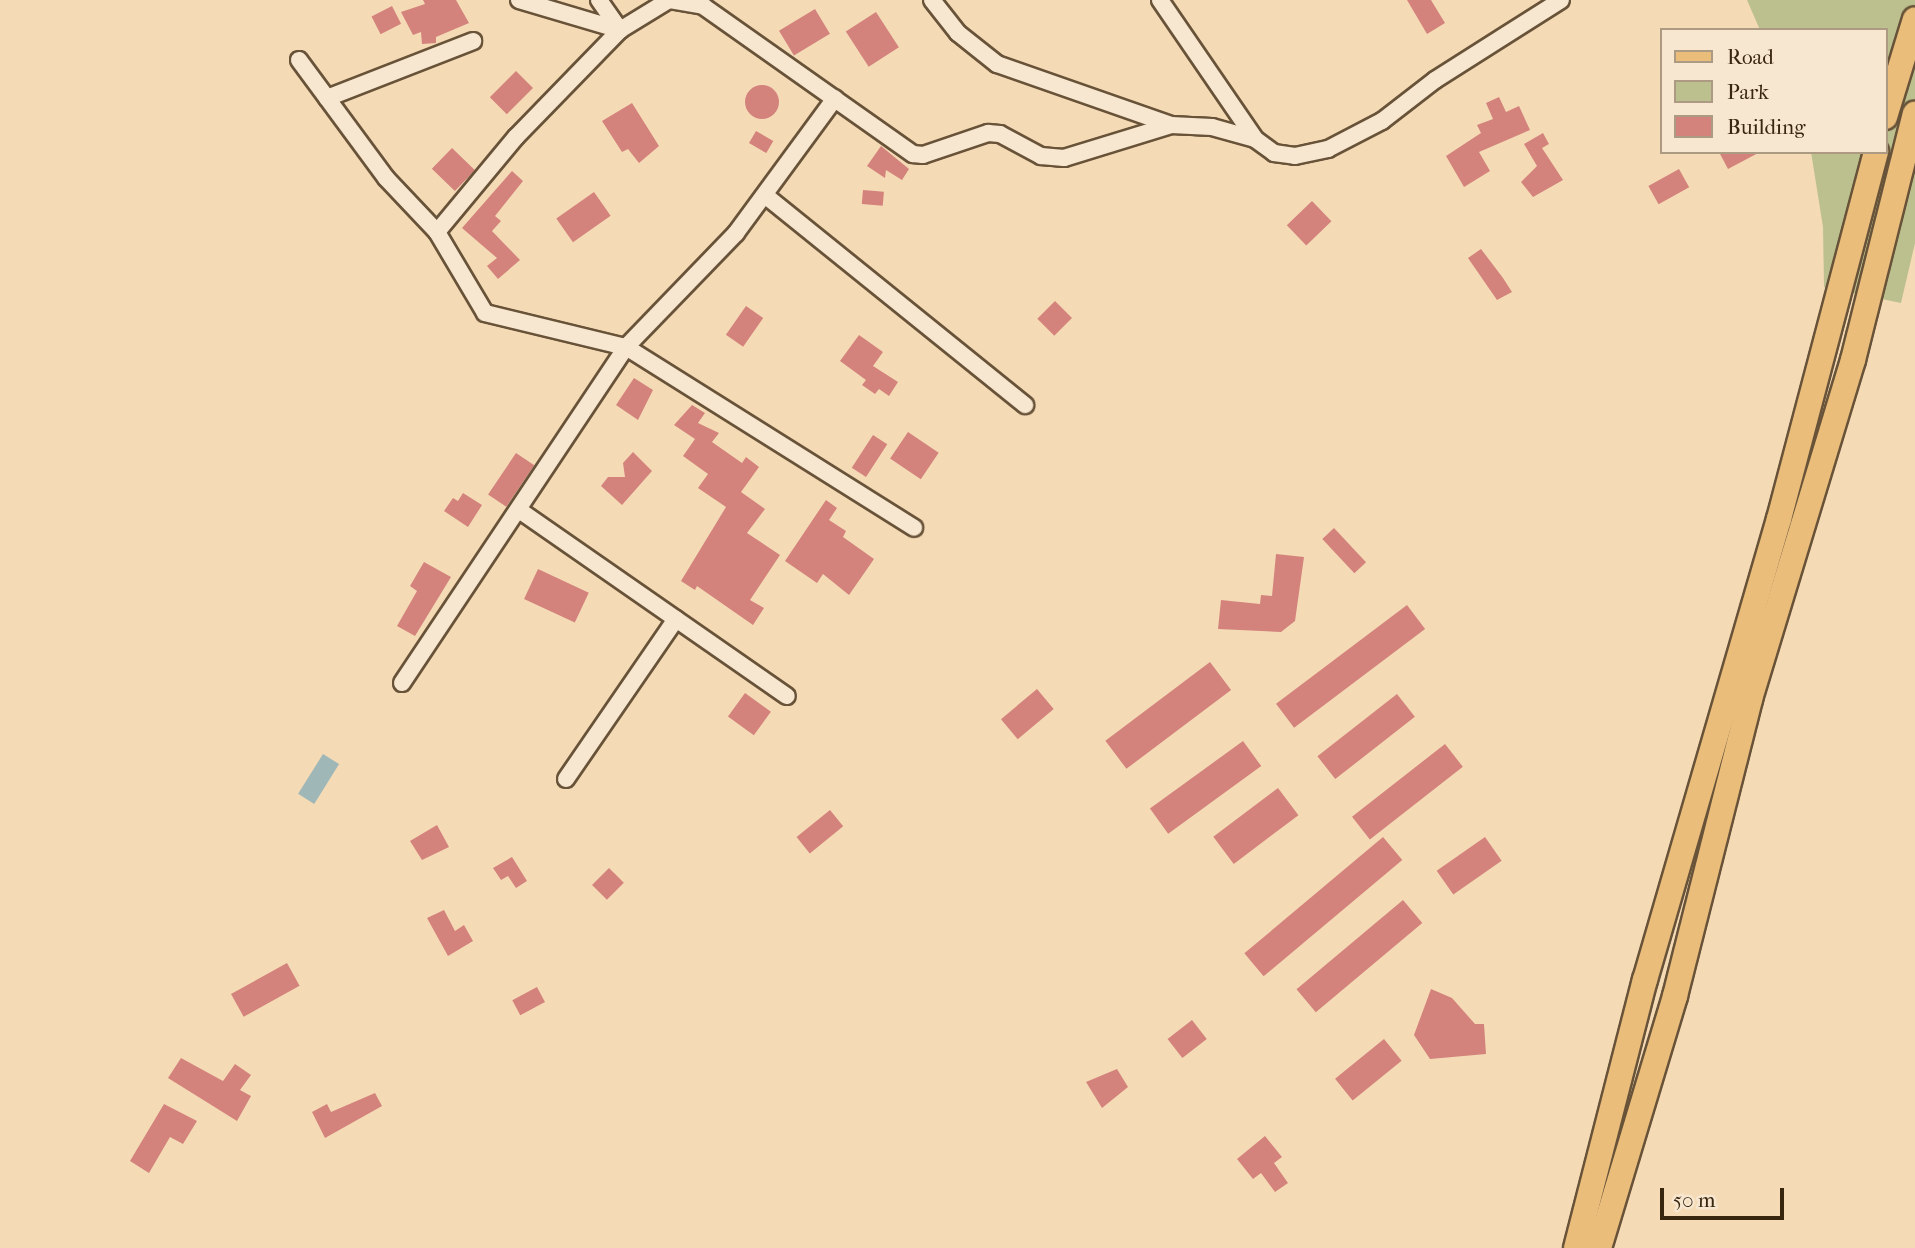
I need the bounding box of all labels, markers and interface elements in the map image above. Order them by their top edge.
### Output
legend [1660,28,1887,154]
text: Road [1727,45,1774,69]
text: Park [1727,80,1769,104]
text: Building [1727,115,1805,139]
scale bar [1663,1174,1787,1218]
text: 50 m [1673,1188,1716,1212]

